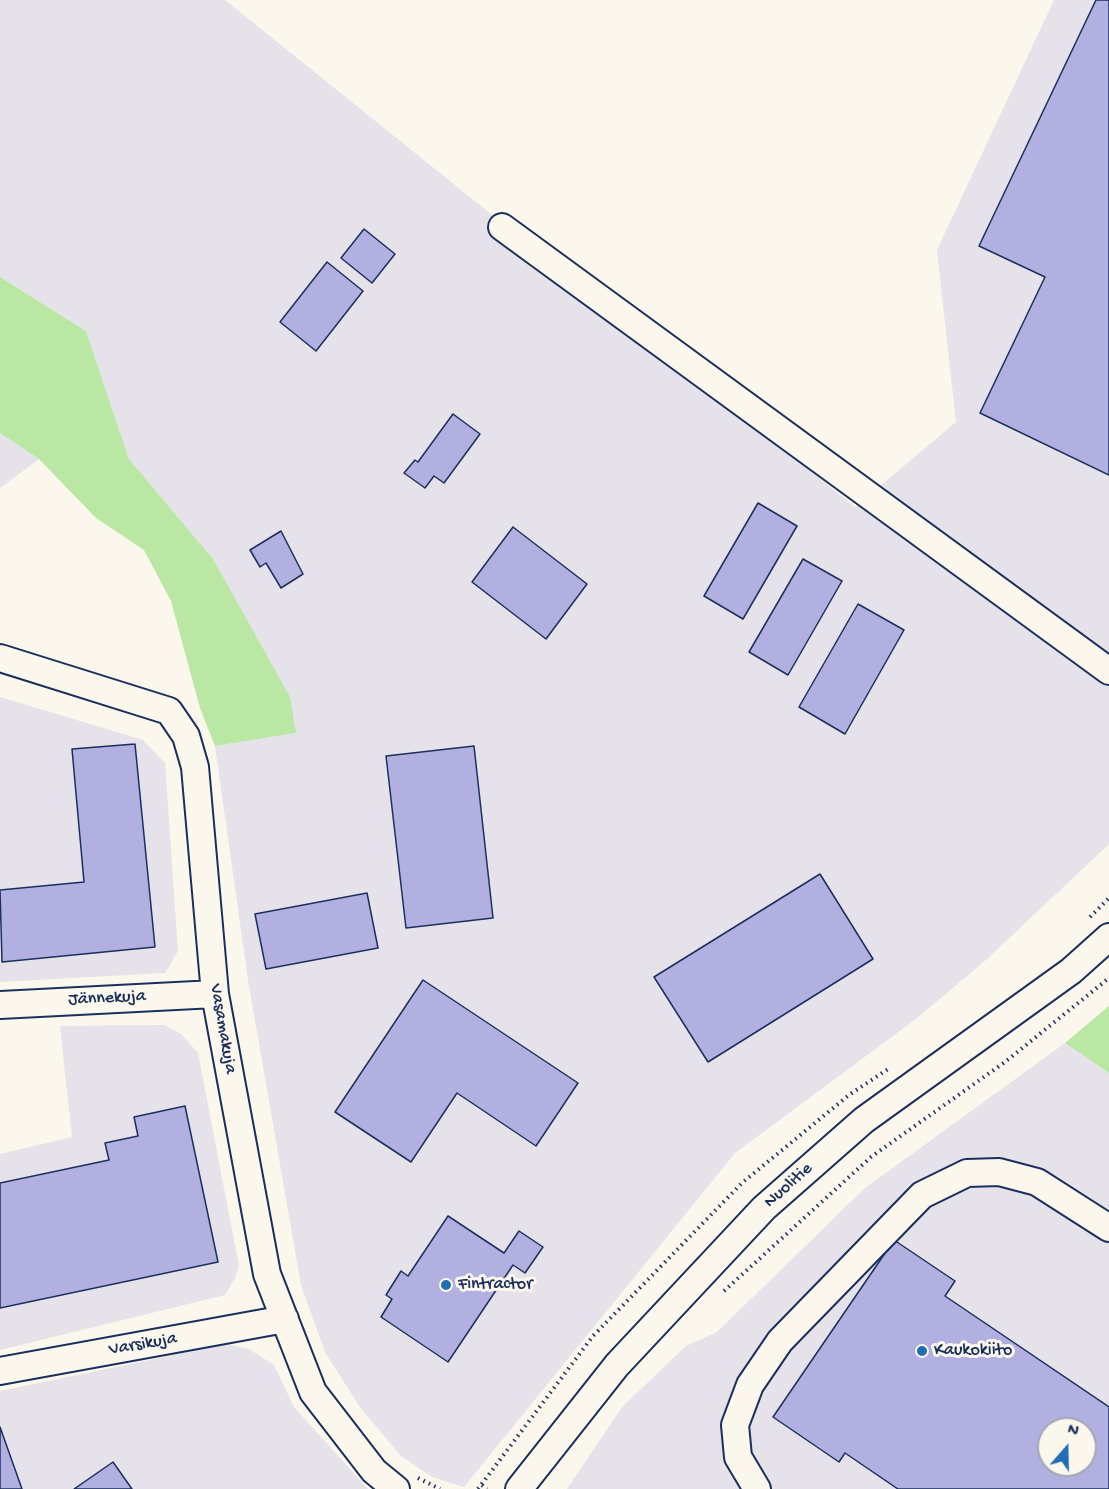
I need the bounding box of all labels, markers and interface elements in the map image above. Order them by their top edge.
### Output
street label: Vasamakuja [203,982,241,1076]
street label: Jännekuja [68,986,146,1012]
street label: Nuolitie [760,1159,818,1213]
place label: Fintractor [458,1274,533,1296]
marker: Fintractor [439,1278,453,1292]
street label: Varsikuja [107,1328,179,1362]
place label: Kaukokiito [934,1340,1012,1362]
marker: Kaukokiito [915,1344,929,1358]
north arrow [1037,1417,1097,1477]
text: N [1064,1421,1081,1442]

